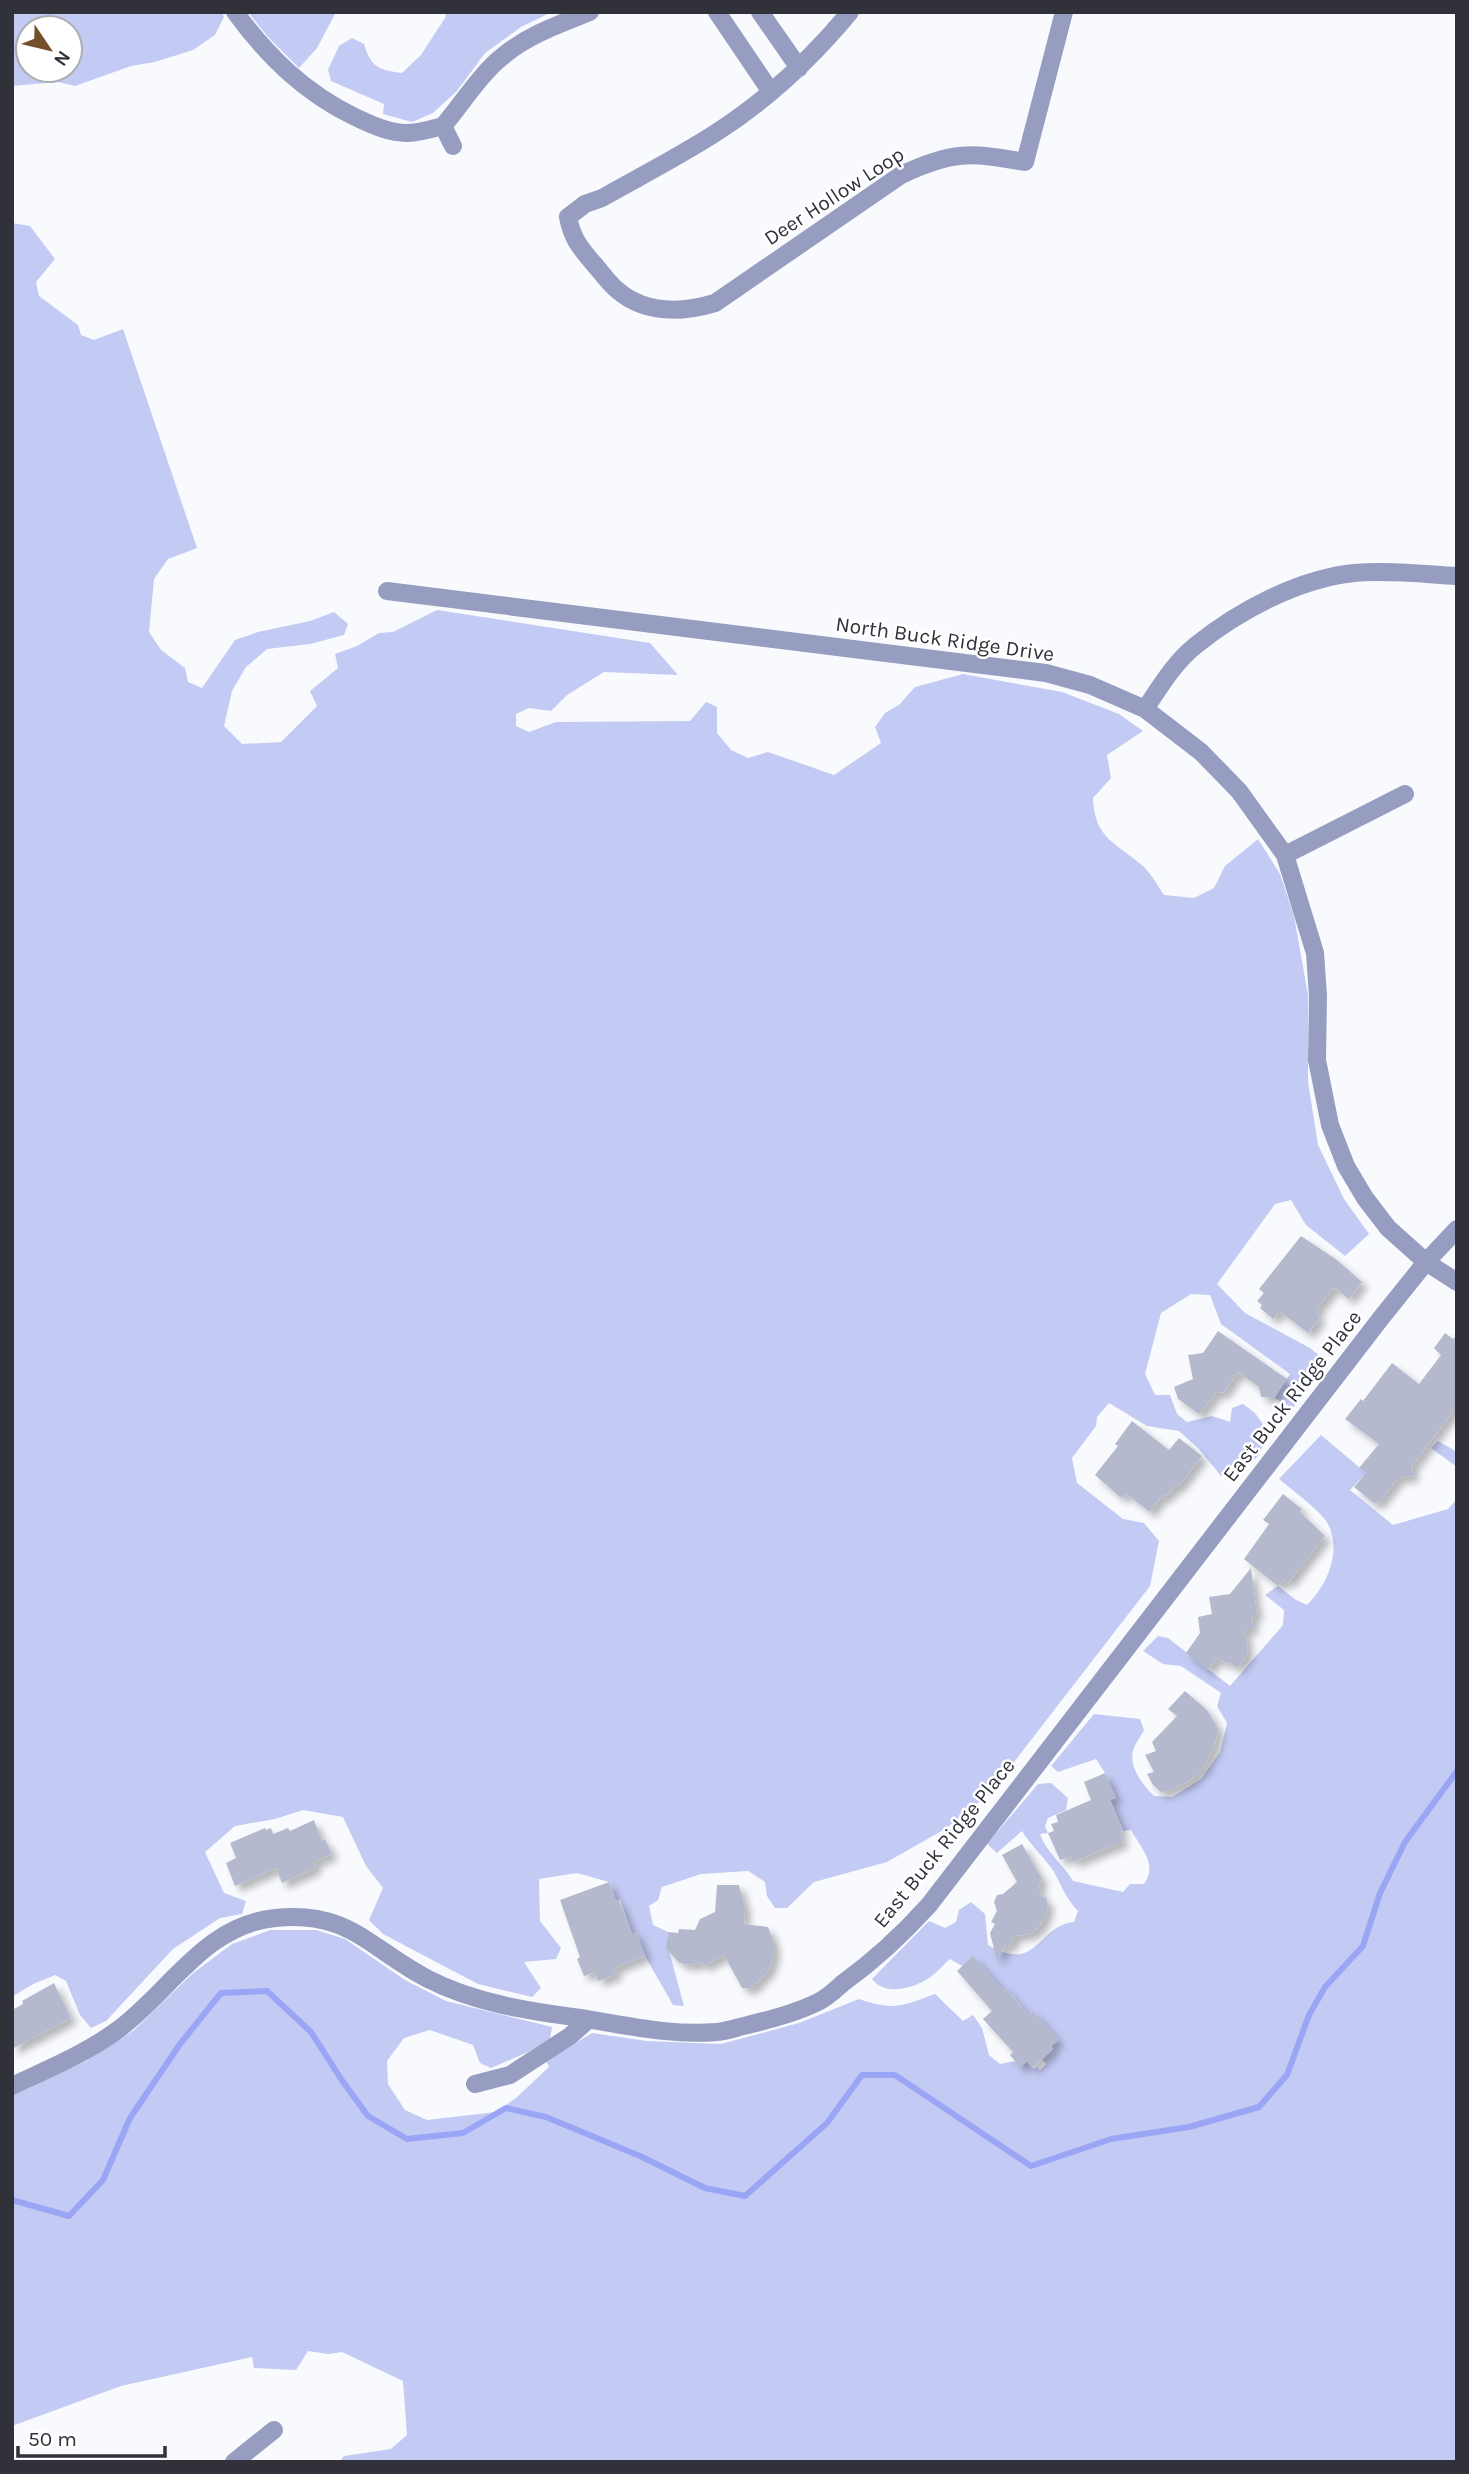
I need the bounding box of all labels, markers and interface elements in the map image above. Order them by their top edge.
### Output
north arrow [14,14,84,84]
text: N [49,46,75,70]
street label: Deer Hollow Loop [760,142,908,250]
street label: North Buck Ridge Drive [834,612,1056,666]
street label: East Buck Ridge Place [1218,1306,1366,1486]
street label: East Buck Ridge Place [868,1754,1020,1932]
scale bar [18,2414,164,2458]
text: 50 m [28,2427,77,2451]

